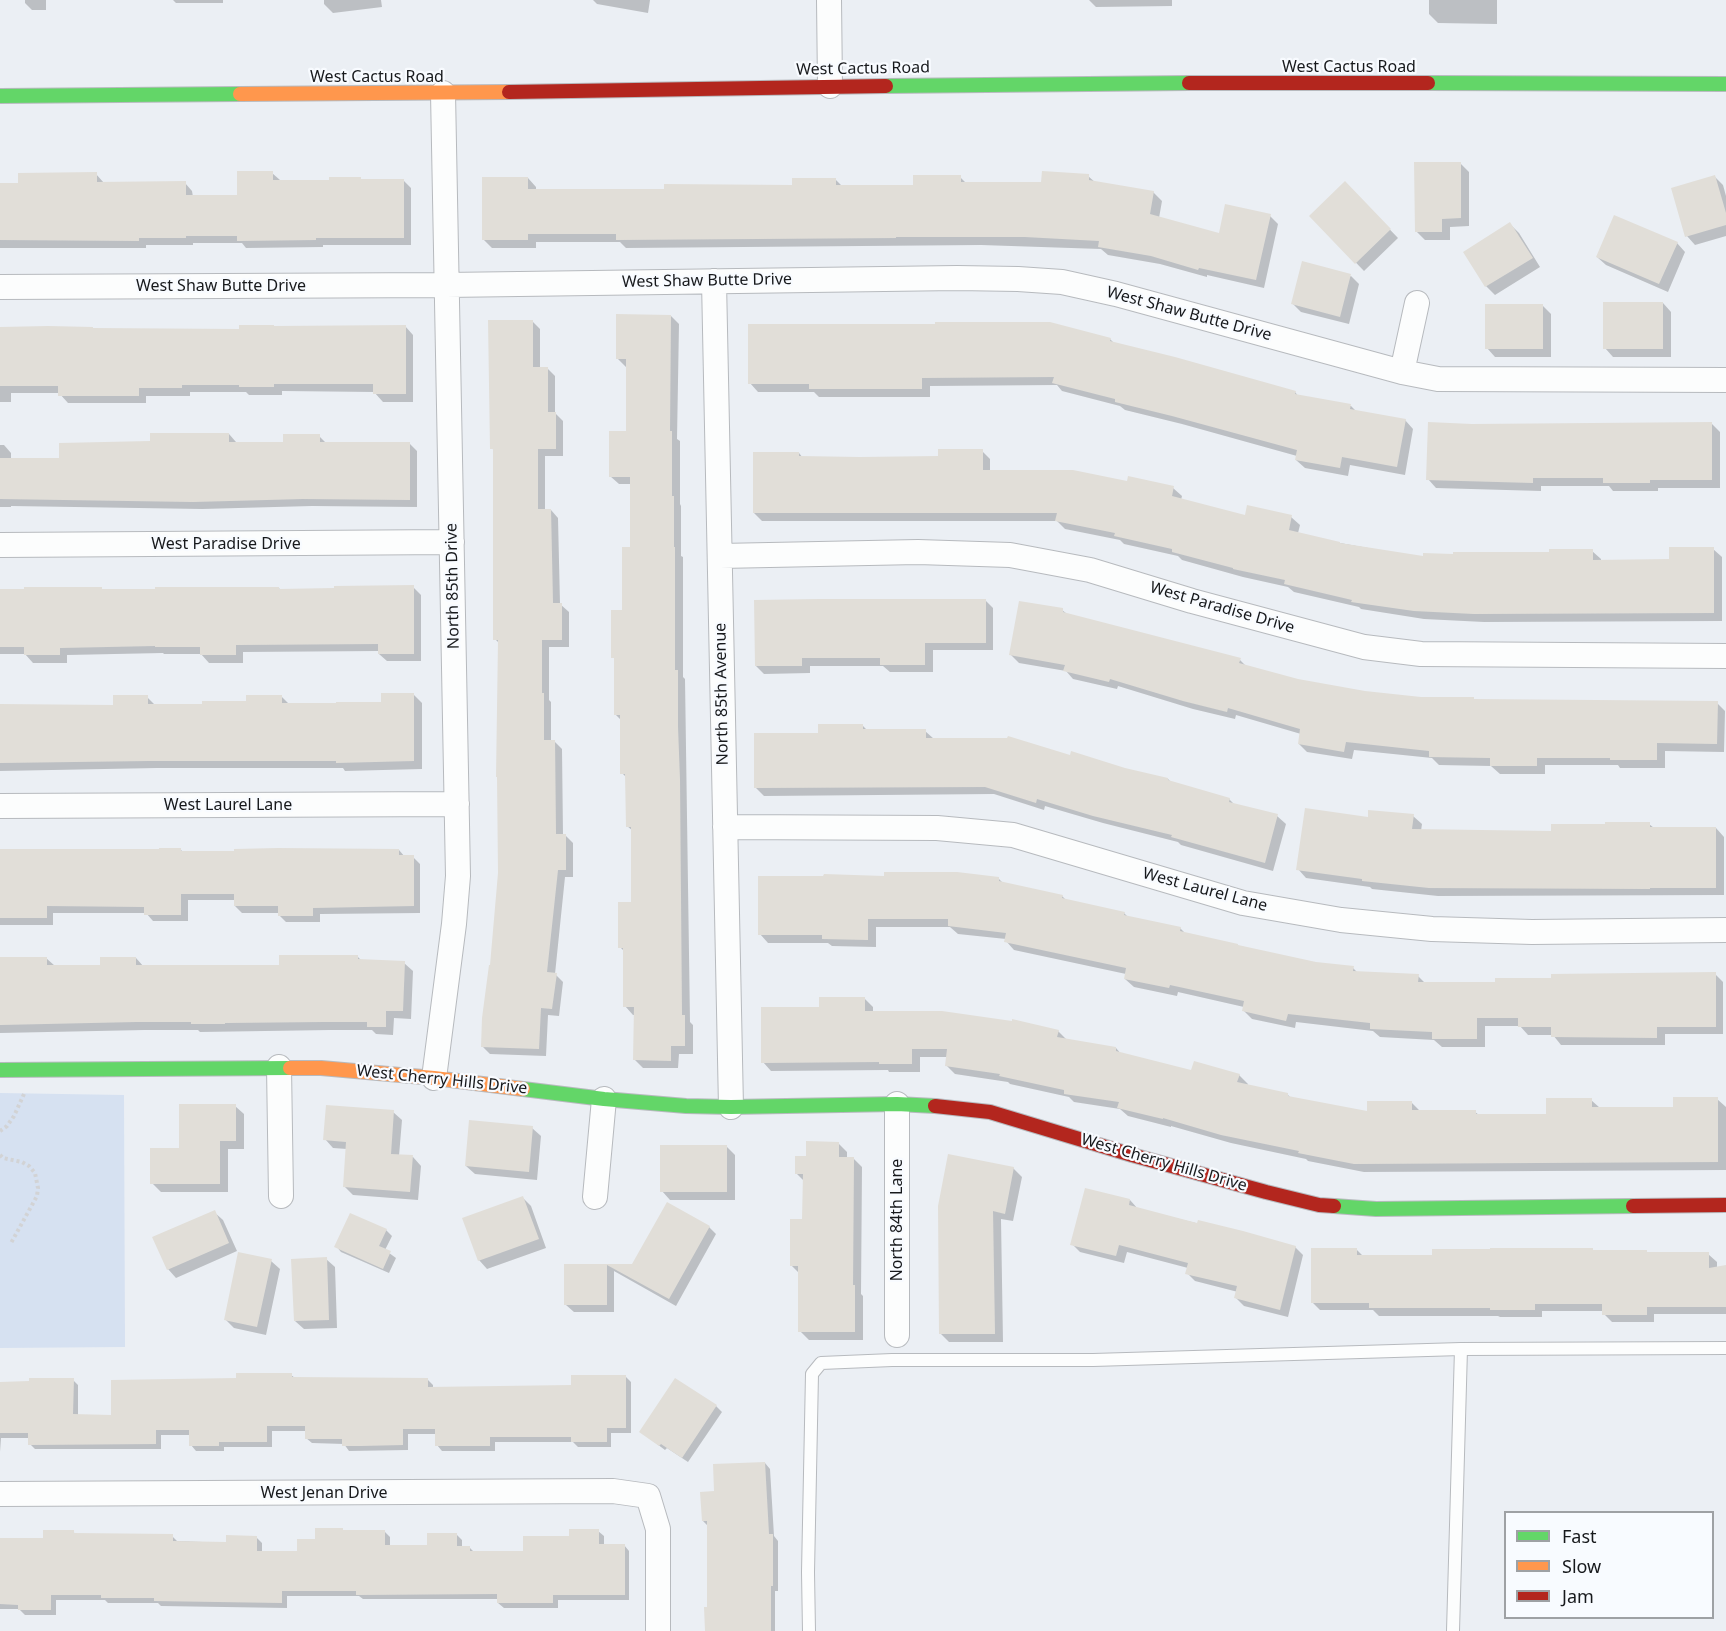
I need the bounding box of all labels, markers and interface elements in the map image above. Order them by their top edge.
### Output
street label: West Cactus Road [1282,57,1416,77]
street label: West Cactus Road [796,58,930,80]
street label: West Cactus Road [310,67,444,87]
street label: West Shaw Butte Drive [622,270,792,292]
street label: West Shaw Butte Drive [136,276,306,296]
street label: West Shaw Butte Drive [1104,283,1274,345]
street label: North 85th Drive [442,523,464,649]
street label: West Paradise Drive [151,534,301,554]
street label: West Paradise Drive [1148,578,1296,638]
street label: North 85th Avenue [711,623,733,765]
street label: West Laurel Lane [164,795,292,815]
street label: West Laurel Lane [1141,864,1269,916]
street label: West Cherry Hills Drive [356,1061,528,1099]
street label: West Cherry Hills Drive [1079,1130,1249,1196]
street label: North 84th Lane [887,1159,907,1281]
street label: West Jenan Drive [260,1483,388,1503]
legend [1504,1511,1714,1619]
text: Fast [1562,1524,1597,1548]
text: Slow [1562,1554,1601,1578]
text: Jam [1562,1584,1594,1608]

